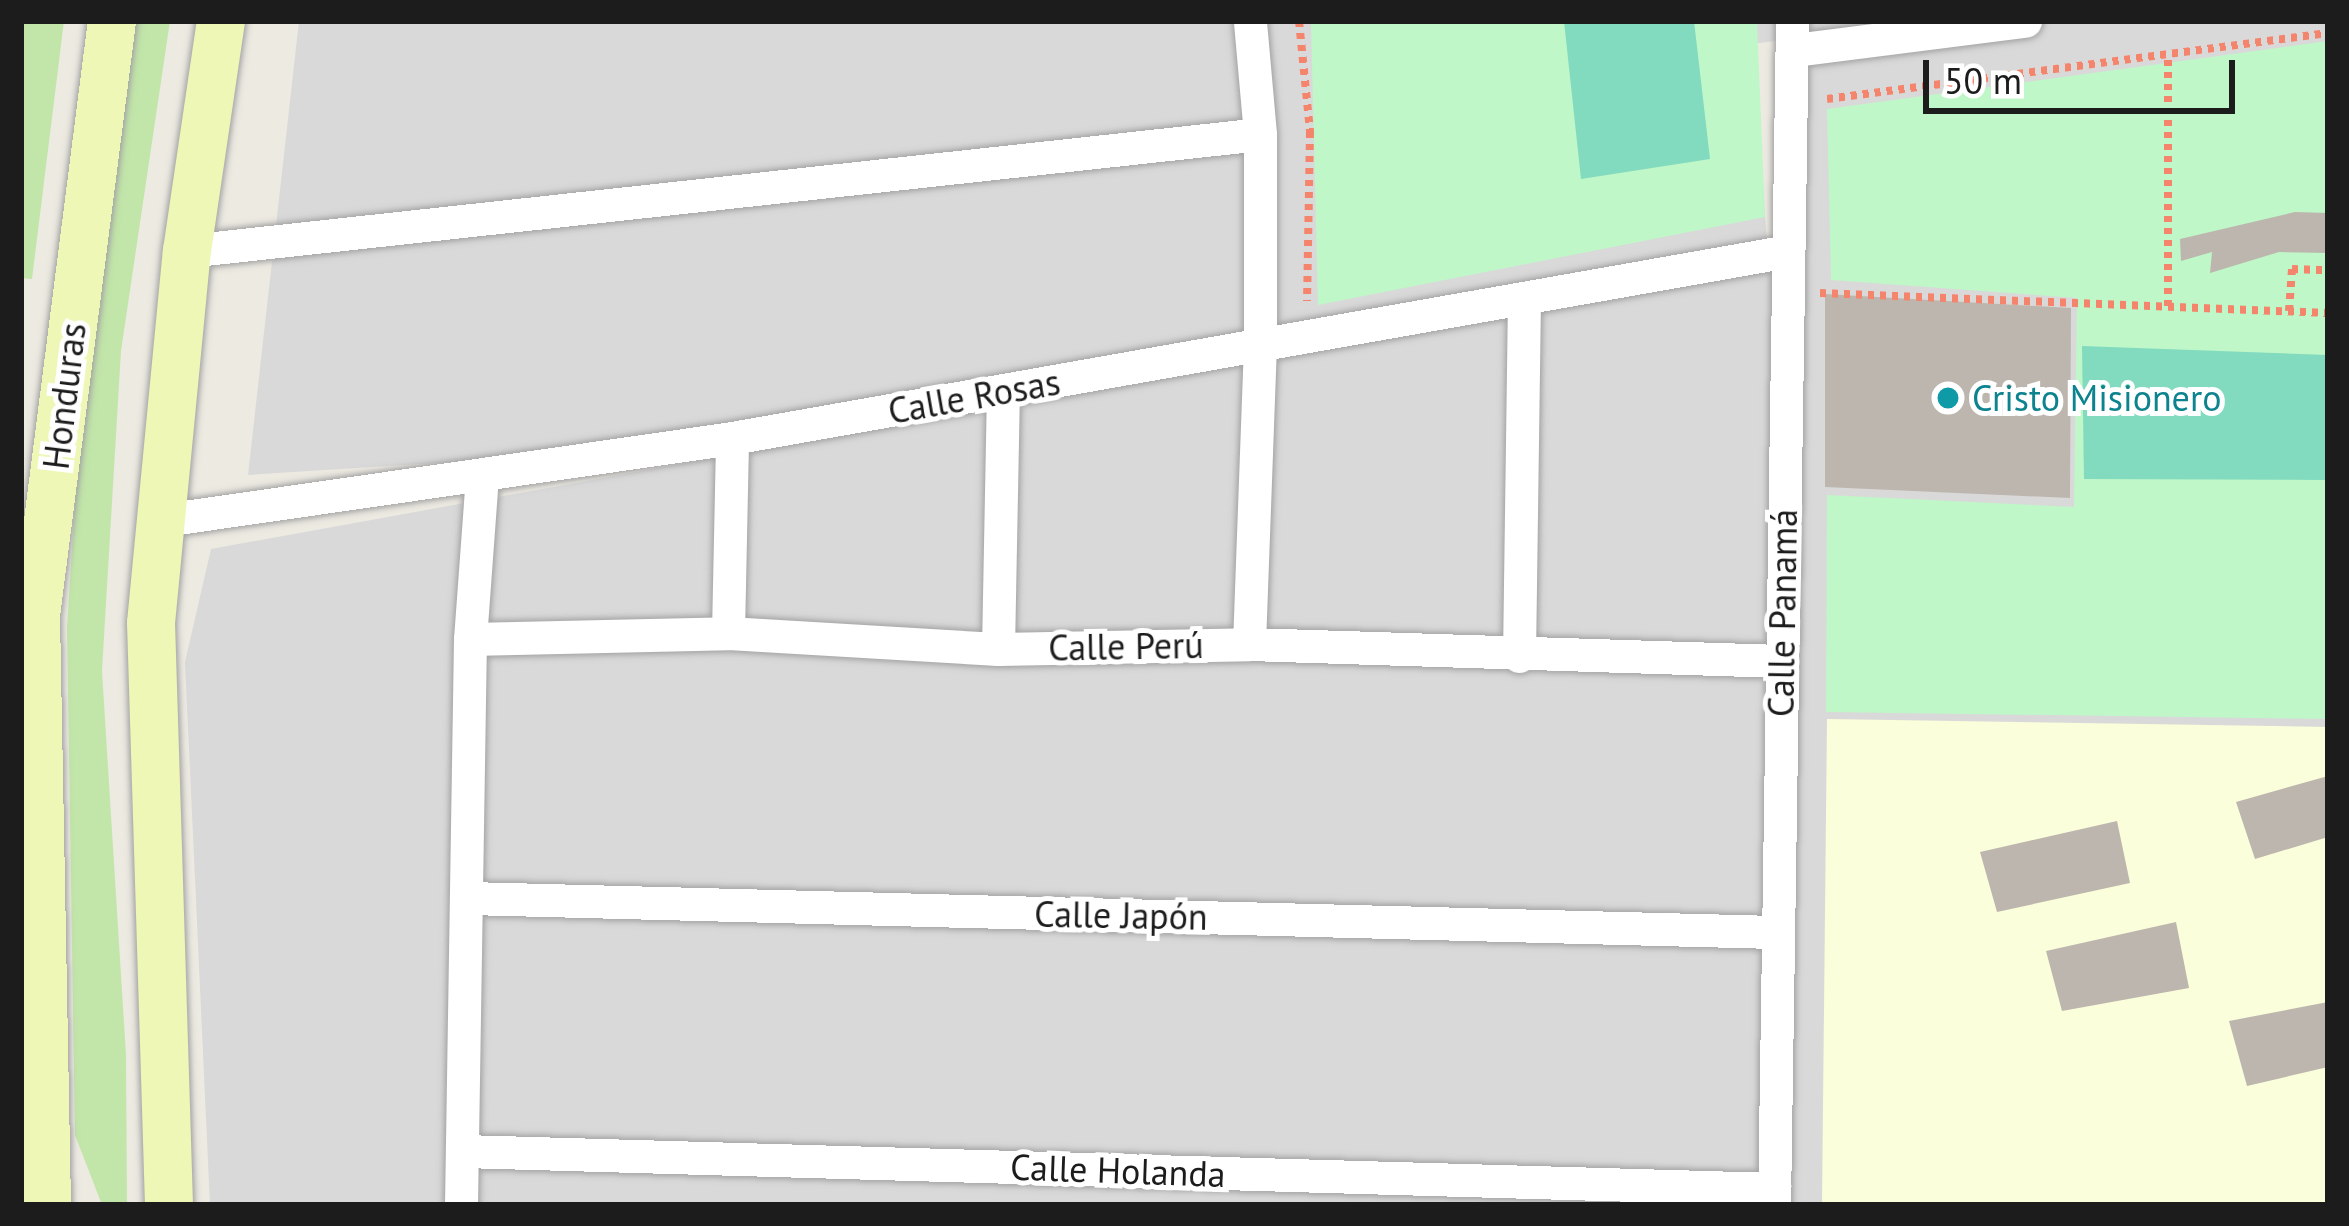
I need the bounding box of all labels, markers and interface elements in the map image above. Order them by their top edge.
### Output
scale bar [1929,36,2241,110]
text: 50 m [1944,57,2022,104]
street label: Honduras [34,320,94,472]
street label: Calle Rosas [885,360,1063,432]
place label: Cristo Misionero [1972,376,2221,420]
marker: Cristo Misionero [1935,385,1961,411]
street label: Calle Panamá [1759,509,1805,717]
street label: Calle Perú [1048,623,1204,669]
street label: Calle Japón [1034,892,1208,938]
street label: Calle Holanda [1010,1145,1226,1195]

